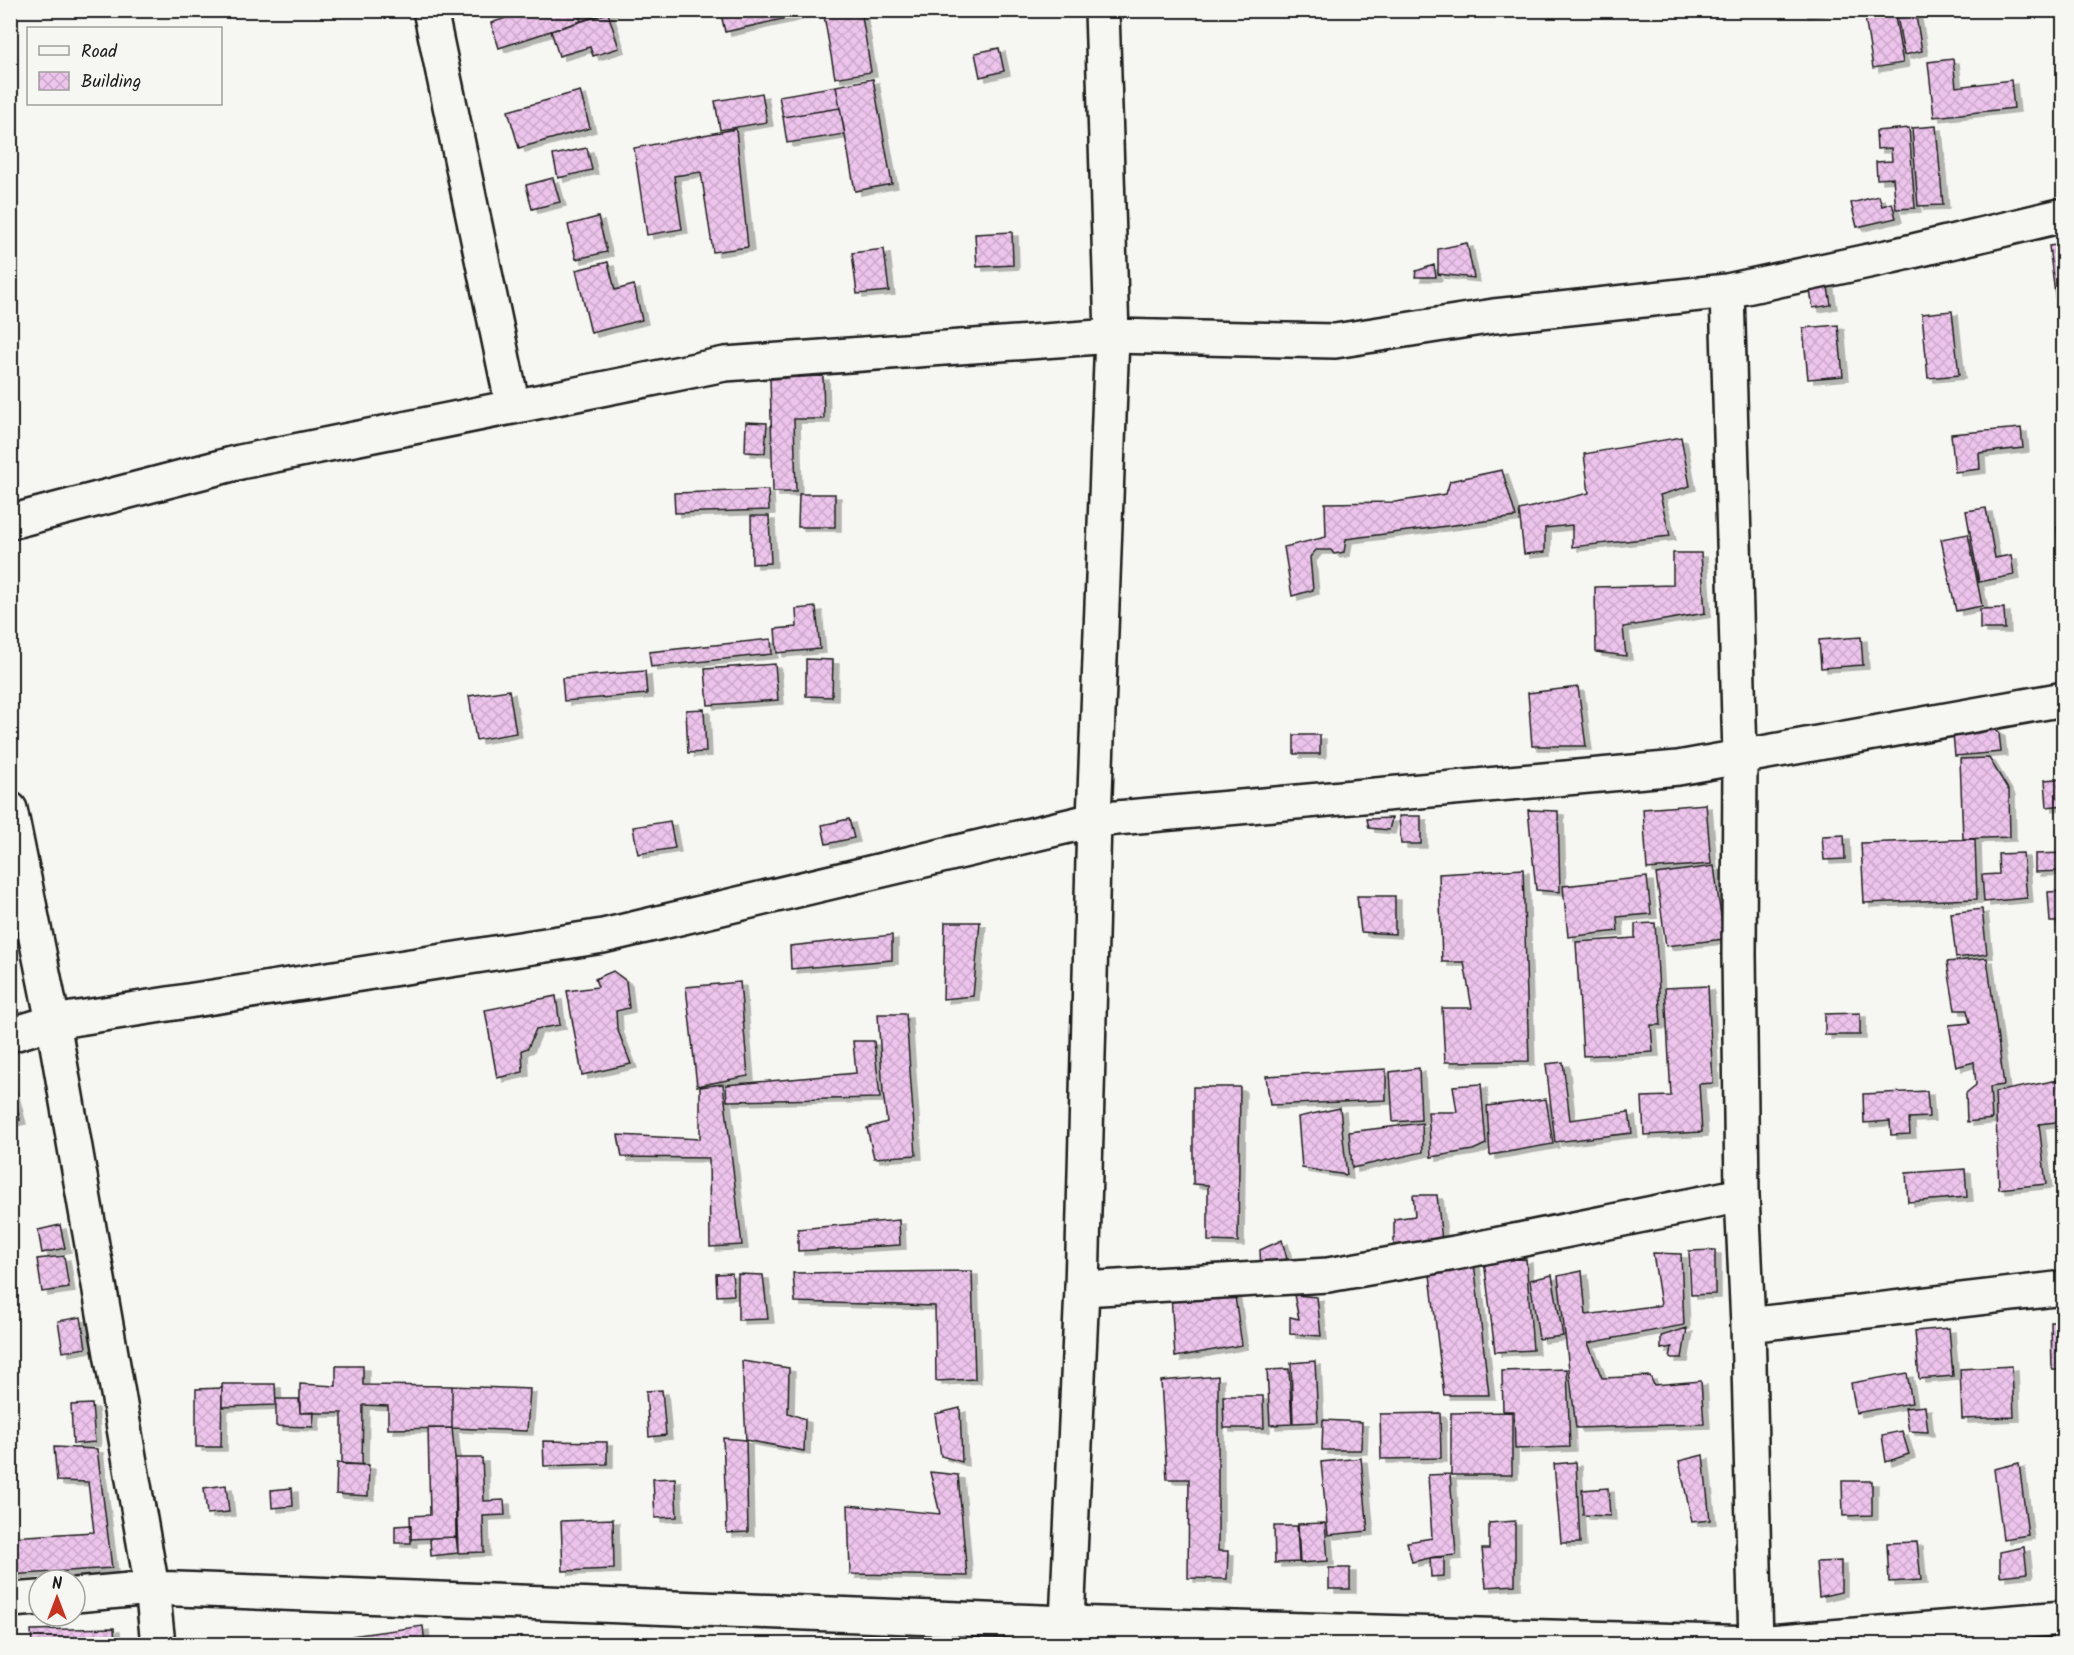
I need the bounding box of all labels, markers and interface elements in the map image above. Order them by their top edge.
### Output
legend [27,27,222,105]
text: Road [81,38,118,67]
text: Building [81,68,141,97]
north arrow [27,1568,87,1628]
text: N [52,1572,62,1597]

